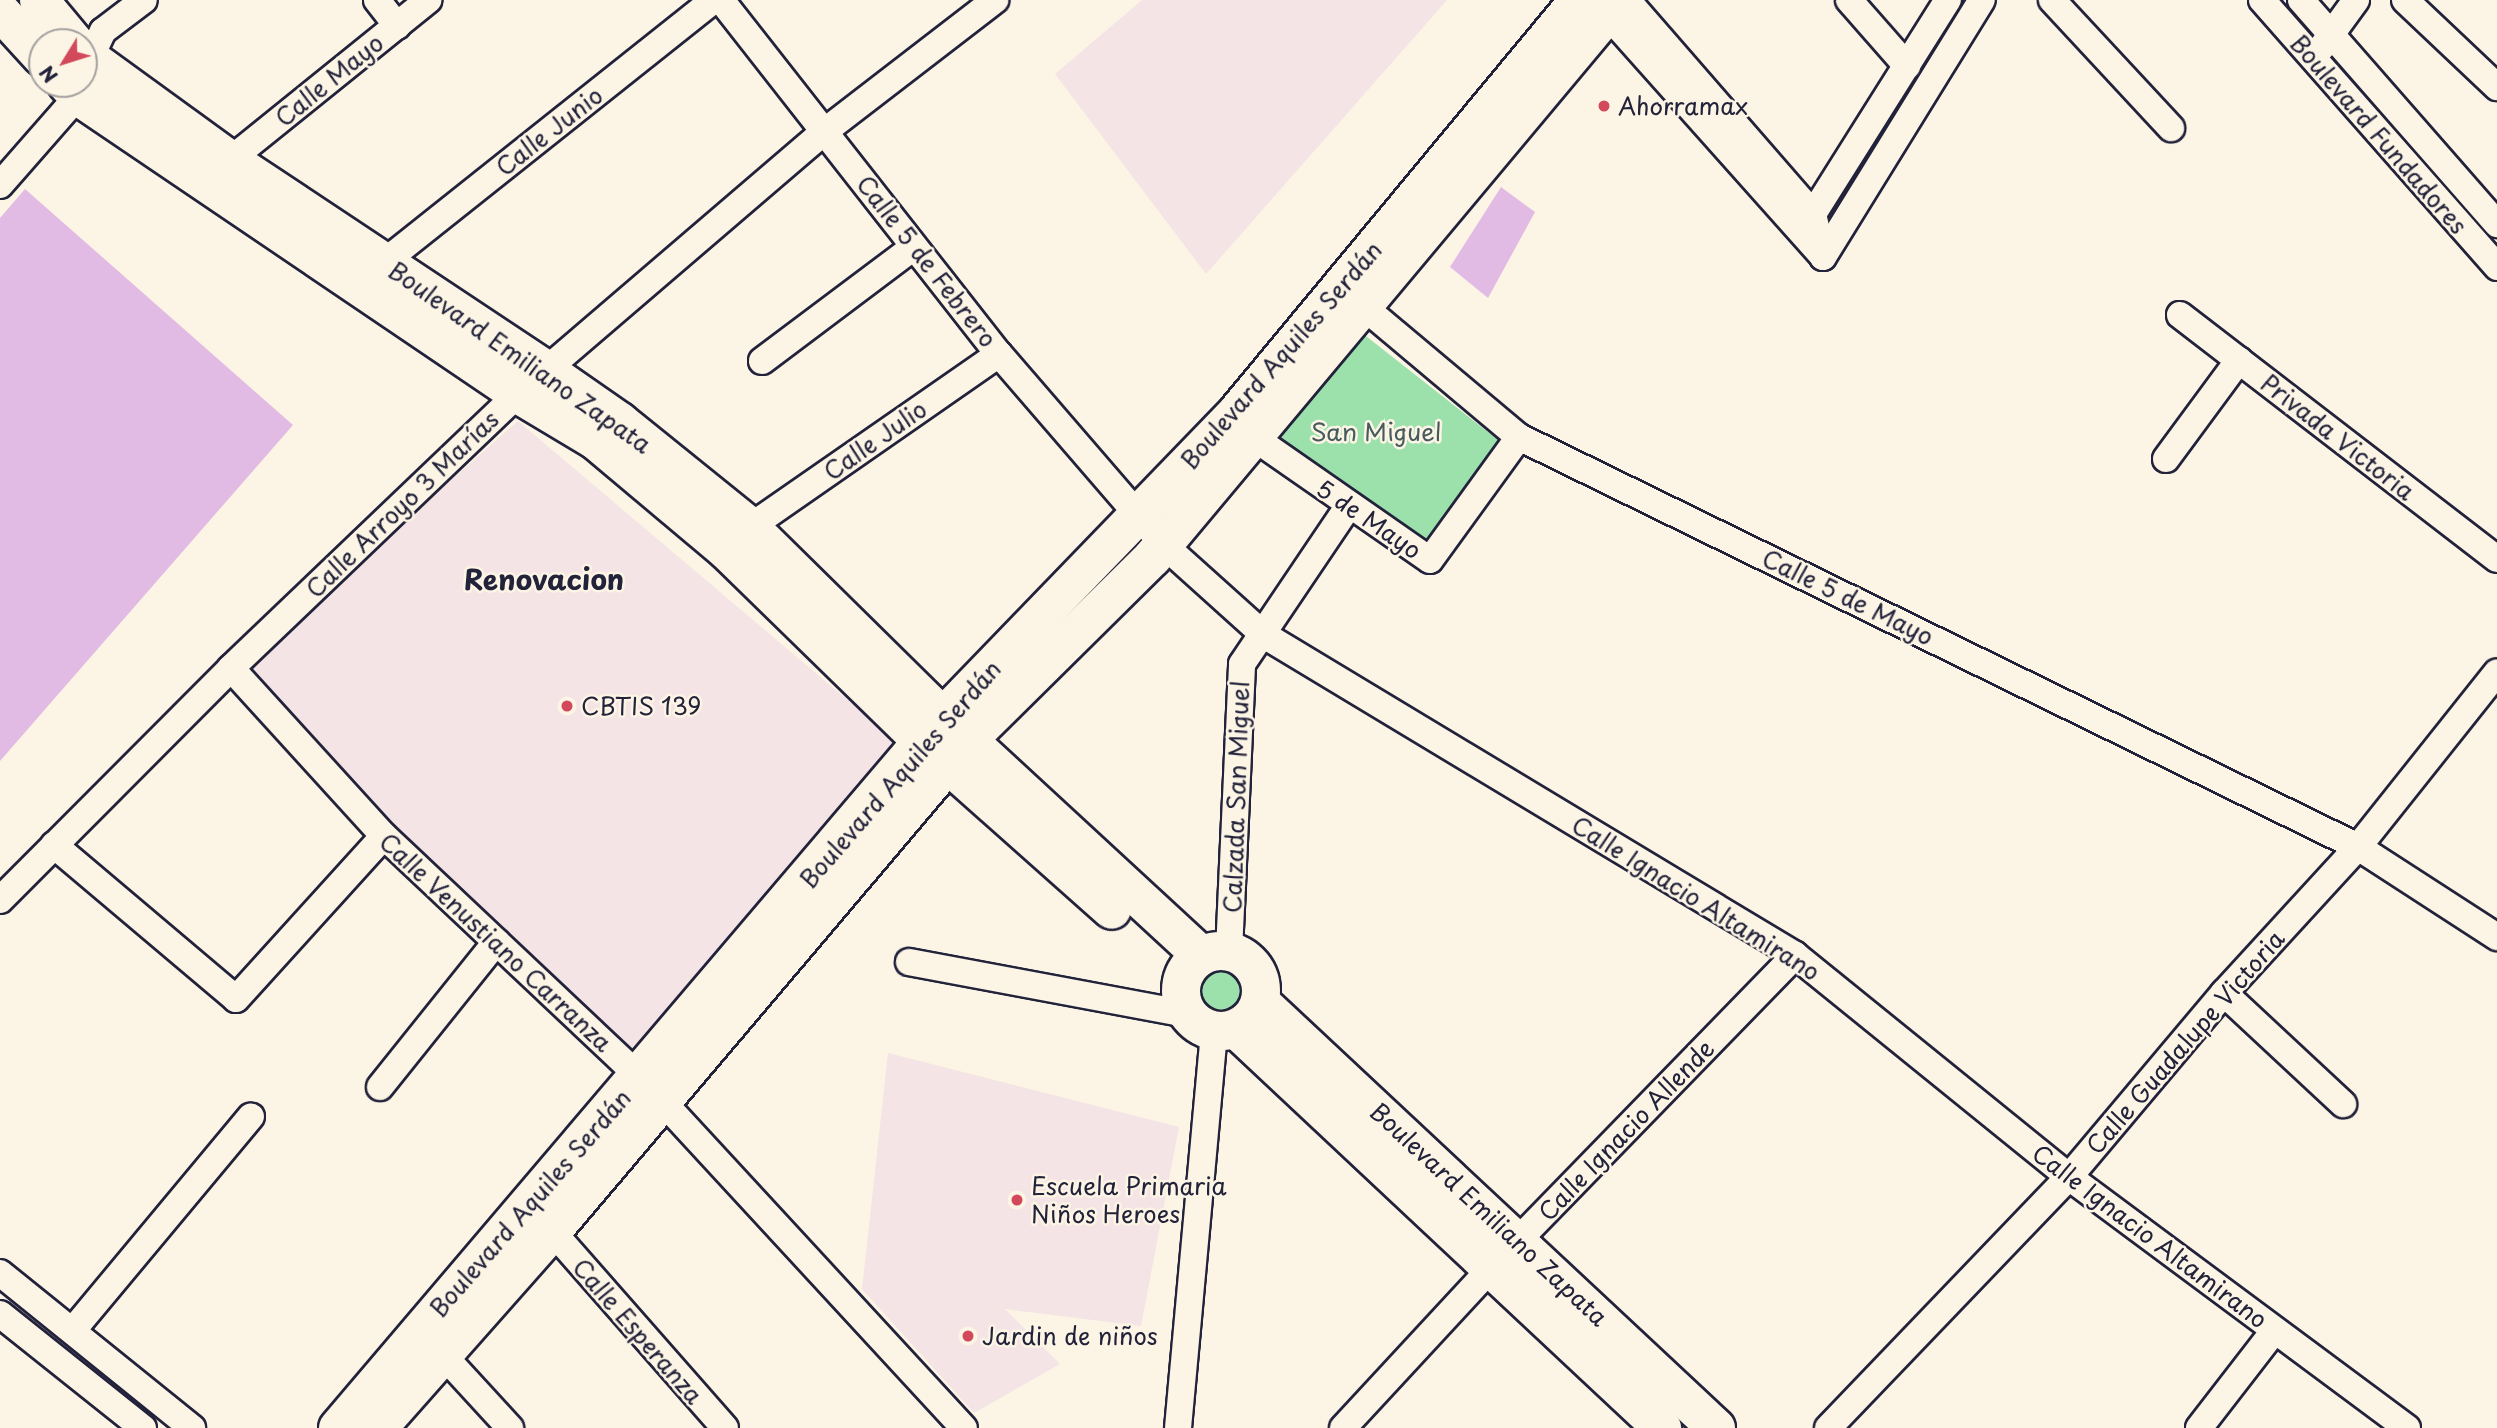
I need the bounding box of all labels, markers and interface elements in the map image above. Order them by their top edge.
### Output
north arrow [28,28,98,98]
street label: Calle Mayo [269,28,389,132]
street label: Boulevard Fundadores [2284,28,2474,240]
text: N [32,60,64,89]
street label: Calle Junio [489,80,609,182]
place label: Ahorramax [1618,92,1748,120]
marker: Ahorramax [1596,98,1612,114]
street label: Calle 5 de Febrero [851,170,1003,352]
street label: Boulevard Aquiles Serdán [1174,235,1388,475]
street label: Boulevard Emiliano Zapata [383,255,657,459]
street label: Privada Victoria [2256,368,2420,506]
street label: Calle Julio [817,393,933,487]
street label: Calle Arroyo 3 Marías [298,403,506,605]
park label: San Miguel [1312,418,1440,446]
street label: 5 de Mayo [1310,473,1428,565]
street label: Calle 5 de Mayo [1757,543,1939,651]
district label: Renovacion [464,562,624,596]
street label: Boulevard Aquiles Serdán [793,654,1007,894]
street label: Calzada San Miguel [1218,681,1254,913]
place label: CBTIS 139 [581,692,702,720]
marker: CBTIS 139 [559,698,575,714]
street label: Calle Ignacio Altamirano [1566,809,1826,987]
street label: Calle Venustiano Carranza [373,826,619,1058]
street label: Calle Guadalupe Victoria [2079,923,2291,1161]
street label: Calle Ignacio Allende [1531,1033,1721,1227]
street label: Boulevard Aquiles Serdán [423,1083,637,1323]
street label: Boulevard Emiliano Zapata [1365,1097,1613,1331]
street label: Calle Ignacio Altamirano [2026,1138,2274,1334]
place label: Escuela Primaria Niños Heroes [1031,1172,1226,1228]
marker: Escuela Primaria Niños Heroes [1009,1192,1025,1208]
street label: Calle Esperanza [567,1252,709,1410]
place label: Jardin de niños [982,1322,1159,1350]
marker: Jardin de niños [960,1328,976,1344]

